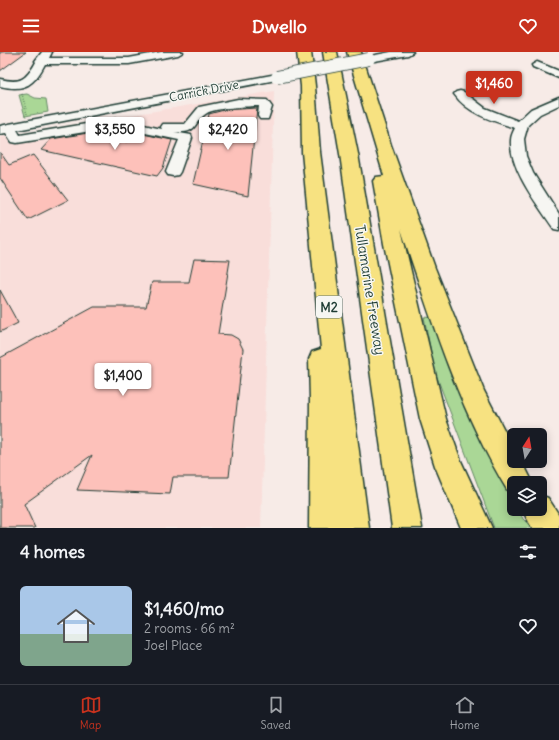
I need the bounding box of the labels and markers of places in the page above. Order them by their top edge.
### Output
pin: $1,460 [461,71,527,105]
pin: $3,550 [82,117,148,151]
pin: $2,420 [195,117,261,151]
pin: $1,400 [90,363,156,397]

